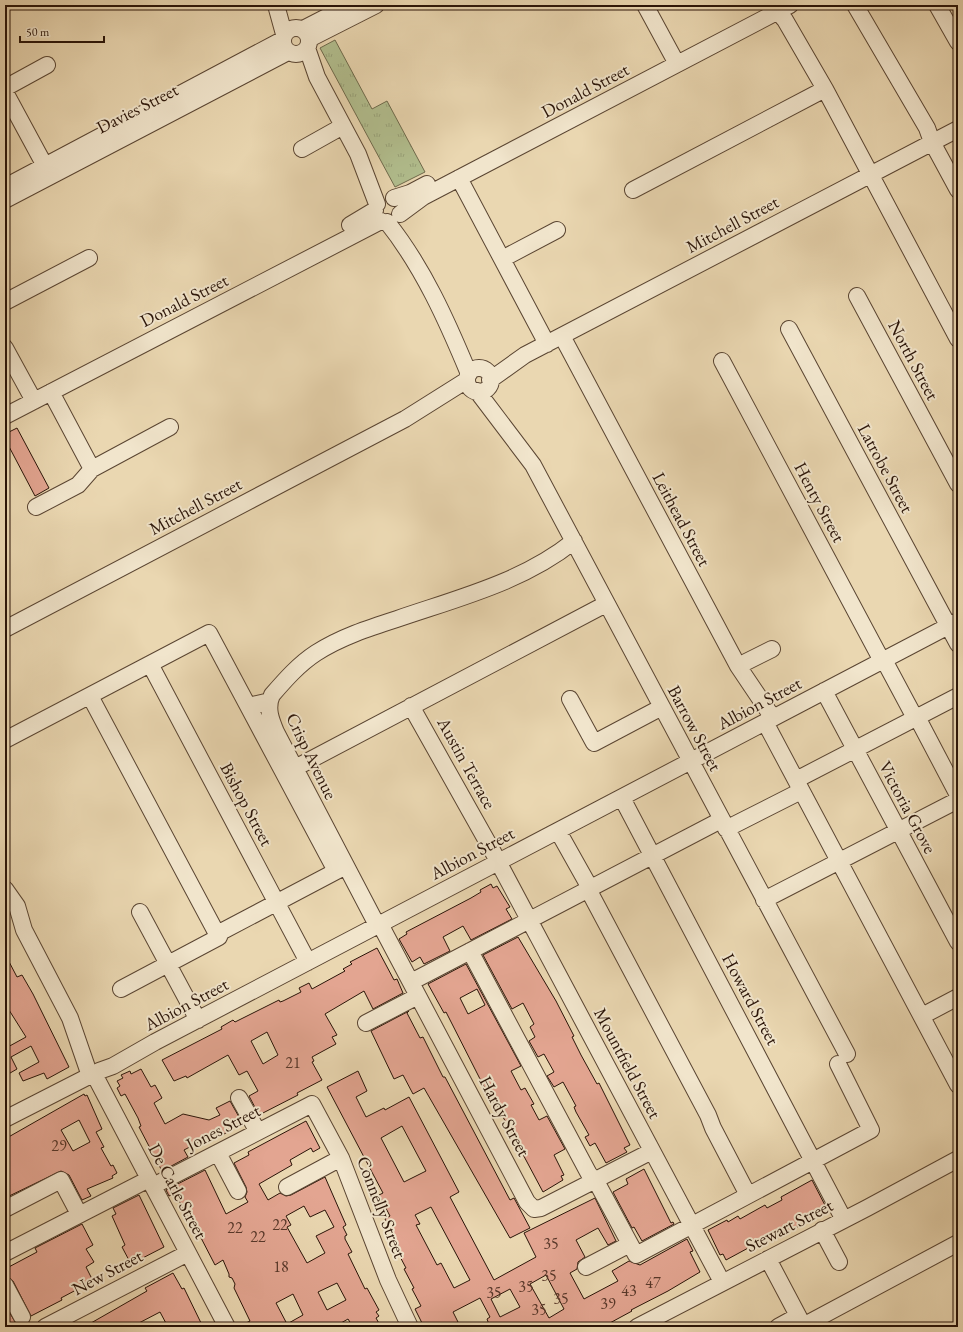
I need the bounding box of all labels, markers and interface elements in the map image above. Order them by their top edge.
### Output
scale bar [20,18,104,44]
text: 50 m [26,24,50,40]
street label: Donald Street [537,57,633,123]
street label: Davies Street [92,77,182,138]
street label: Mitchell Street [682,190,783,258]
street label: Donald Street [136,268,232,332]
street label: North Street [883,316,945,404]
street label: Latrobe Street [853,419,919,517]
street label: Henty Street [789,458,851,546]
street label: Leithead Street [648,468,717,570]
street label: Mitchell Street [145,472,246,540]
street label: Albion Street [712,671,805,735]
street label: Barrow Street [663,681,727,775]
street label: Crisp Avenue [281,709,343,803]
street label: Austin Terrace [432,712,502,813]
street label: Victoria Grove [874,757,942,857]
street label: Bishop Street [215,758,279,850]
street label: Albion Street [425,821,518,885]
street label: Howard Street [717,949,785,1049]
street label: Albion Street [139,972,232,1036]
street label: Mountfield Street [589,1004,667,1123]
house number: 21 [285,1052,301,1073]
street label: Hardy Street [474,1072,536,1161]
street label: Jones Street [180,1098,264,1156]
house number: 29 [51,1135,67,1156]
street label: De Carle Street [143,1139,213,1243]
street label: Connelly Street [352,1153,412,1262]
street label: Stewart Street [741,1193,837,1257]
house number: 22 [272,1214,288,1235]
house number: 22 [227,1217,243,1238]
house number: 22 [250,1226,266,1247]
house number: 35 [543,1233,559,1254]
street label: New Street [68,1244,147,1300]
house number: 18 [273,1256,289,1277]
house number: 35 [541,1265,557,1286]
house number: 47 [645,1272,661,1293]
house number: 35 [518,1276,534,1297]
house number: 43 [621,1280,637,1301]
house number: 35 [486,1282,502,1303]
house number: 35 [553,1288,569,1309]
house number: 39 [600,1293,616,1314]
house number: 35 [531,1299,547,1320]

